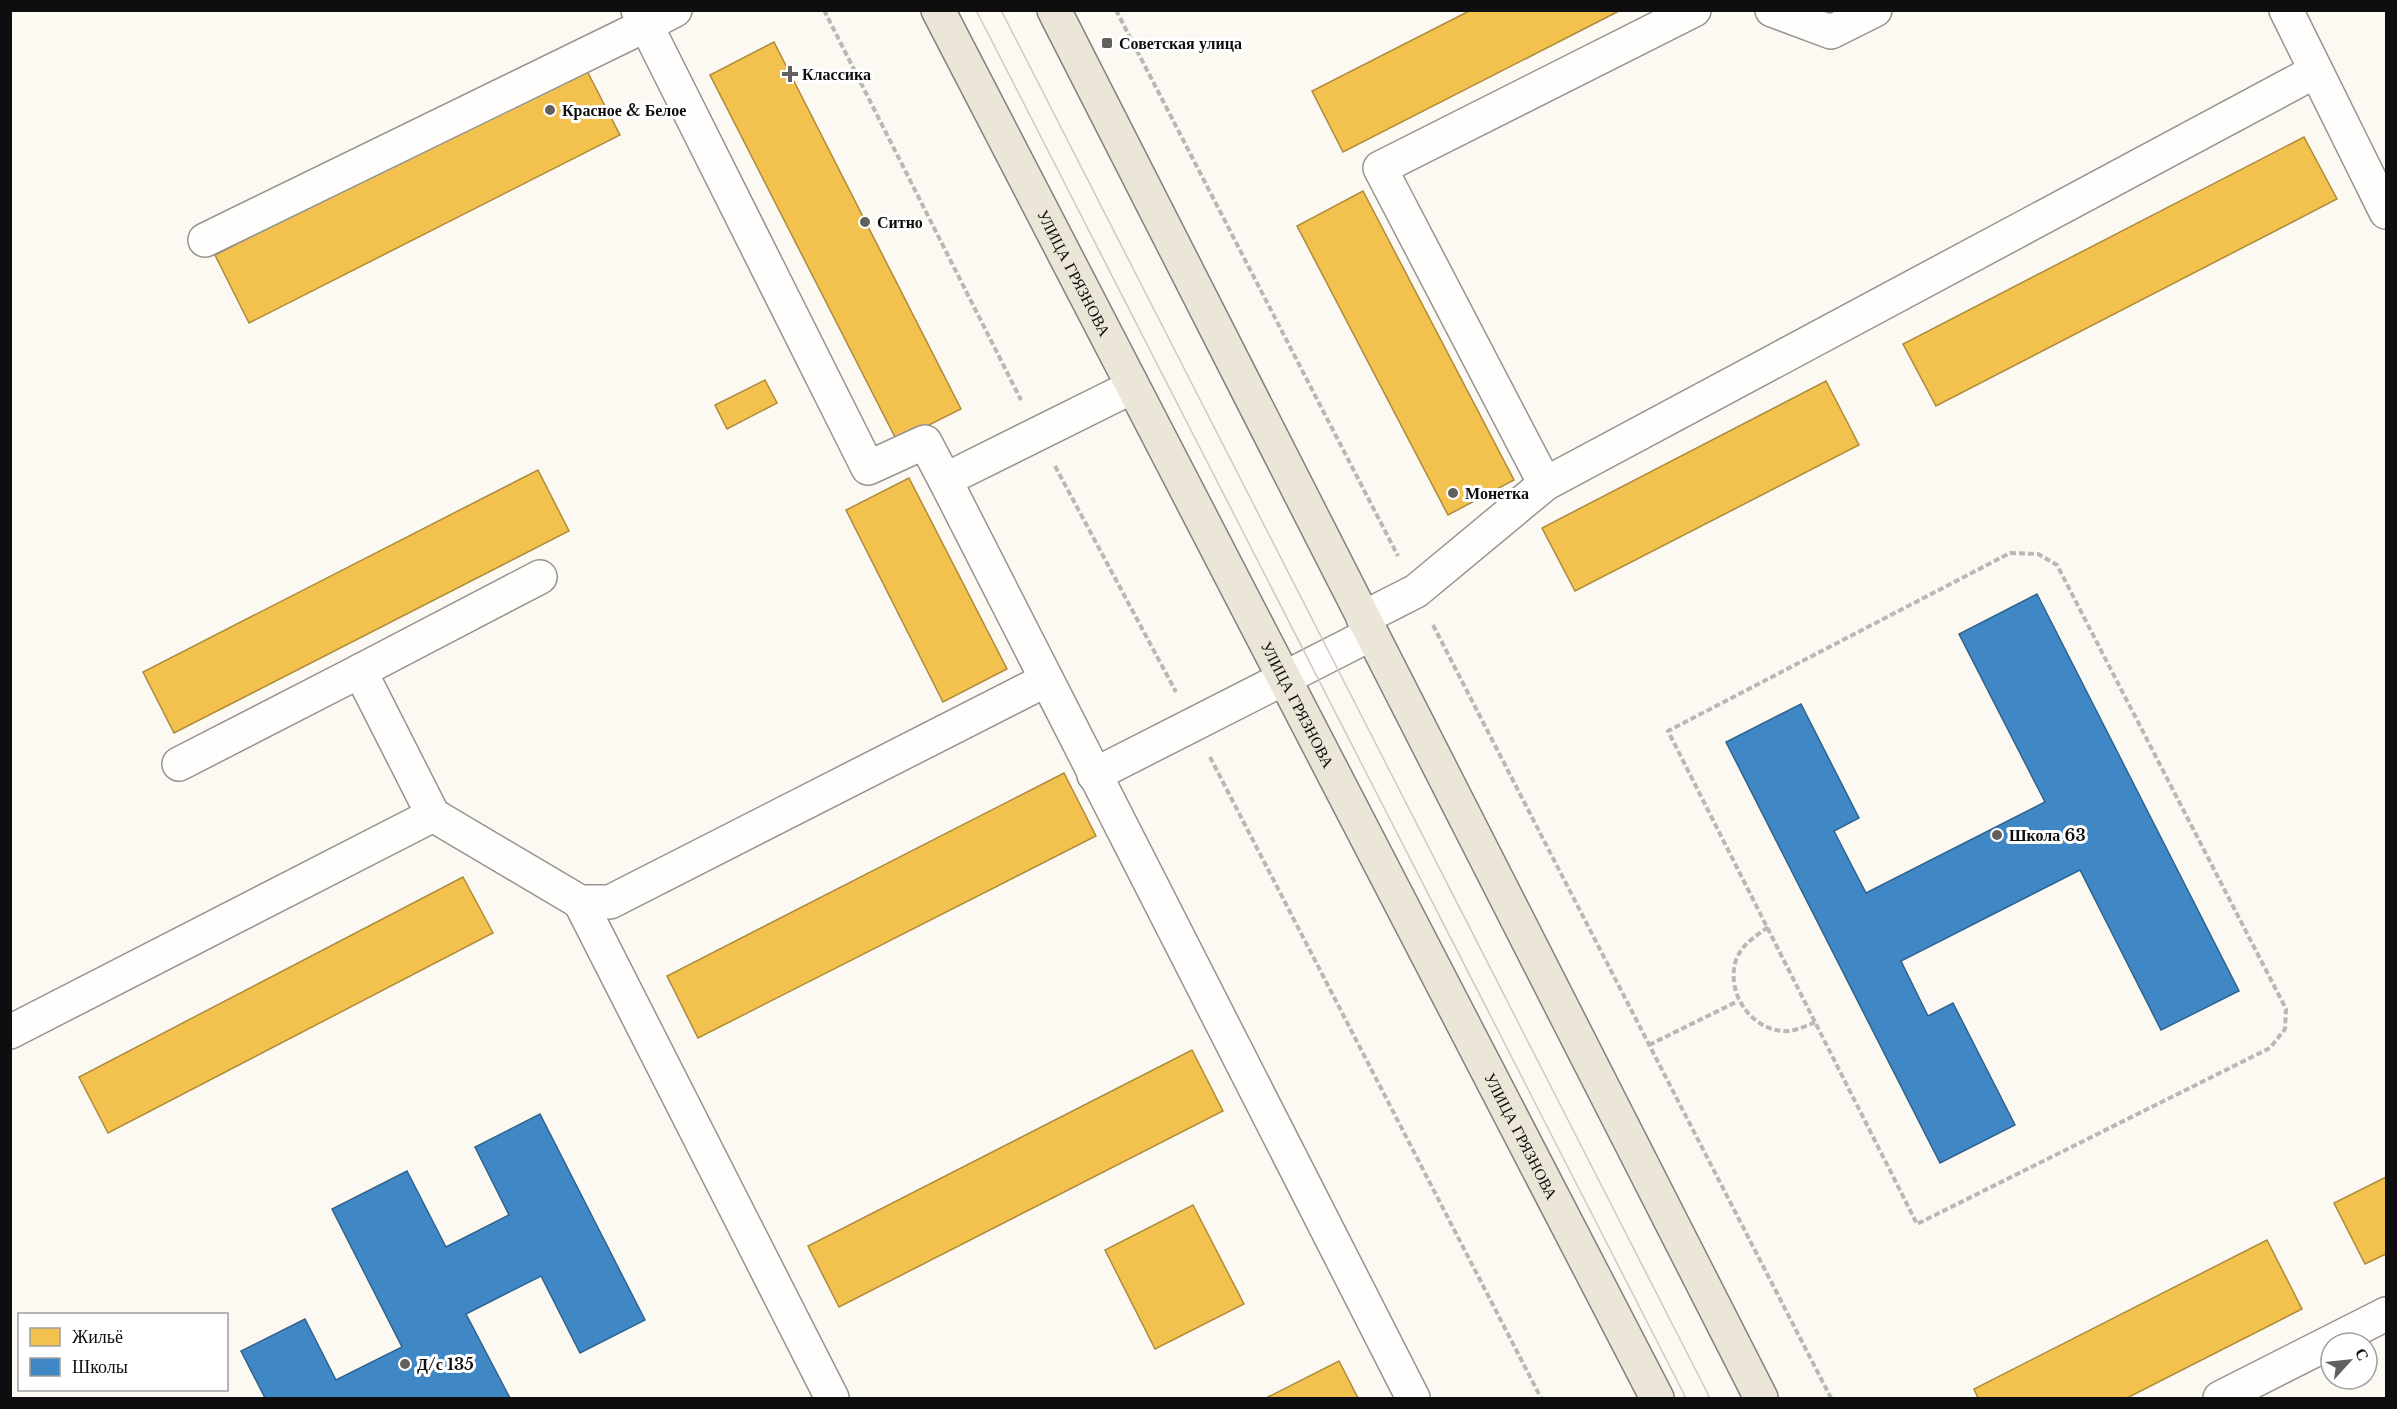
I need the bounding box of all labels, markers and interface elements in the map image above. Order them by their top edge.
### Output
place label: Советская улица [1119,33,1242,53]
marker: Советская улица [1100,36,1114,50]
place label: Классика [802,64,871,84]
marker: Классика [783,67,797,81]
place label: Красное & Белое [562,100,686,120]
marker: Красное & Белое [543,103,557,117]
street label: УЛИЦА ГРЯЗНОВА [1033,206,1115,340]
place label: Ситно [877,212,923,232]
marker: Ситно [858,215,872,229]
place label: Монетка [1465,483,1529,503]
marker: Монетка [1446,486,1460,500]
street label: УЛИЦА ГРЯЗНОВА [1257,638,1339,771]
place label: Школа 63 [2009,825,2086,845]
marker: Школа 63 [1990,828,2004,842]
street label: УЛИЦА ГРЯЗНОВА [1480,1069,1562,1203]
legend [18,1313,228,1391]
text: Жильё [72,1326,123,1348]
north arrow [2319,1331,2379,1391]
text: С [2351,1344,2374,1364]
place label: Д/с 135 [417,1354,474,1374]
text: Школы [72,1356,128,1378]
marker: Д/с 135 [398,1357,412,1371]

